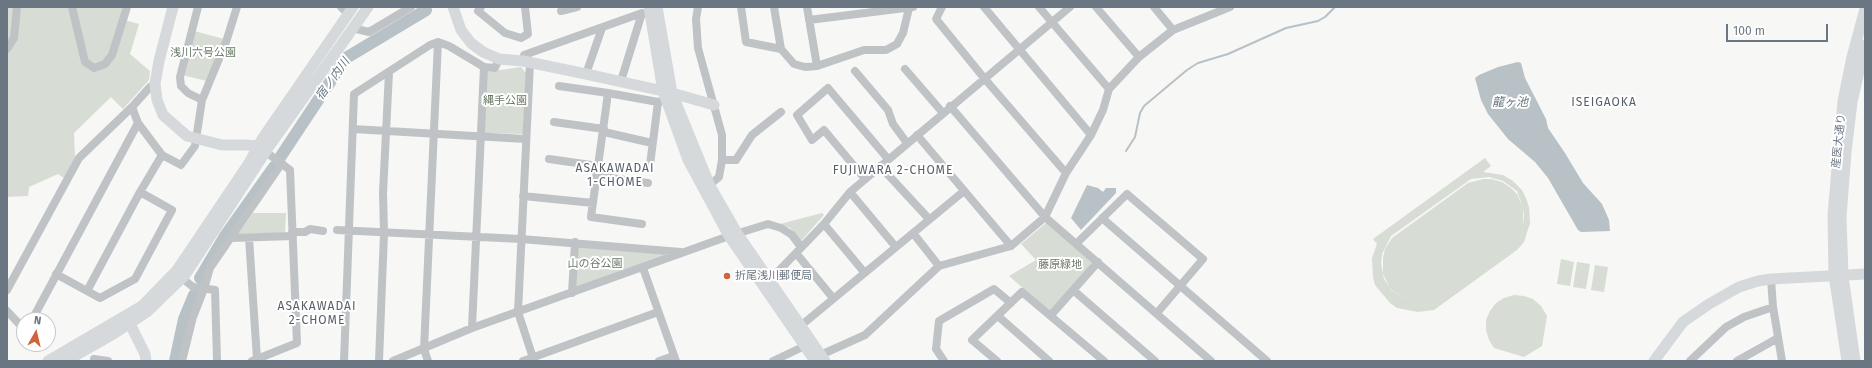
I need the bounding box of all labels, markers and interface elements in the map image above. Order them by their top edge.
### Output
scale bar [1728,16,1830,42]
text: 100 m [1733,24,1765,38]
park label: 浅川六号公園 [170,46,236,60]
water label: 宿ノ内川 [313,55,353,103]
park label: 縄手公園 [483,94,527,108]
water label: 龍ヶ池 [1492,96,1528,110]
district label: ISEIGAOKA [1571,96,1637,110]
street label: 産医大通り [1830,113,1848,169]
district label: ASAKAWADAI 1-CHOME [576,162,654,190]
district label: FUJIWARA 2-CHOME [833,164,953,178]
park label: 山の谷公園 [568,257,622,271]
park label: 藤原緑地 [1038,258,1082,272]
place label: 折尾浅川郵便局 [735,269,812,283]
marker: 折尾浅川郵便局 [722,271,732,281]
district label: ASAKAWADAI 2-CHOME [278,300,356,328]
north arrow [16,312,56,352]
text: N [33,314,42,328]

